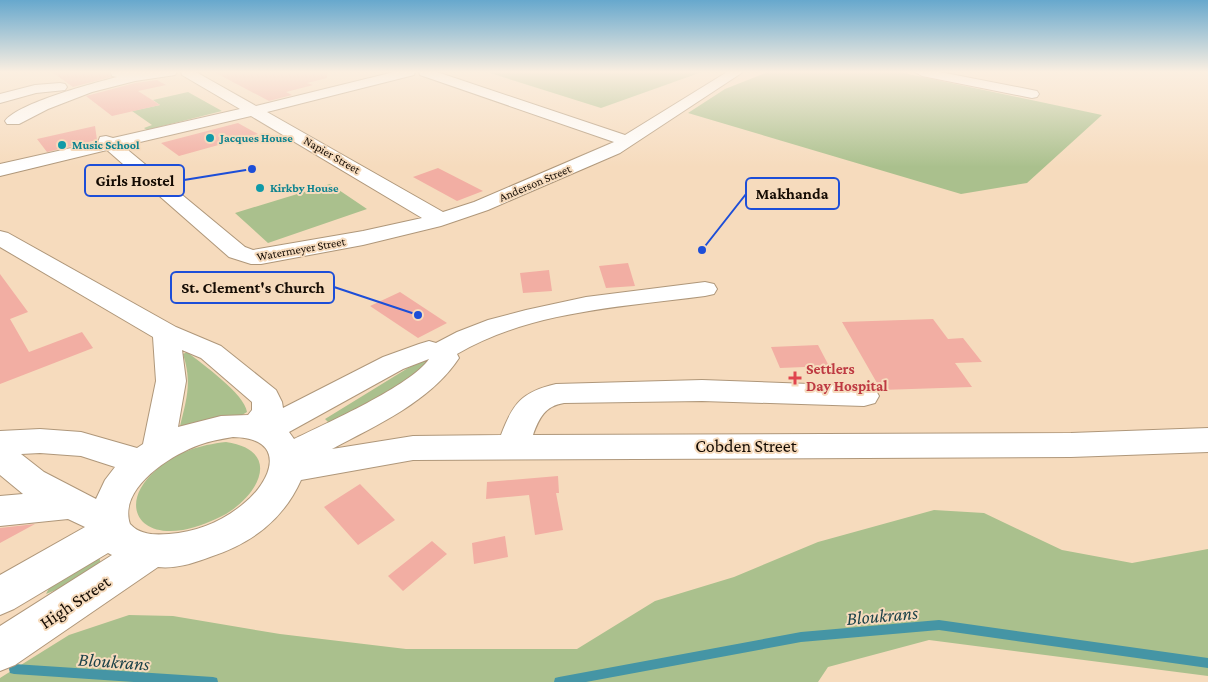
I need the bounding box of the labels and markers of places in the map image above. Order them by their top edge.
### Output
place label: Jacques House [218,131,293,145]
marker: Jacques House [204,132,216,144]
place label: Music School [72,138,140,152]
marker: Music School [56,139,68,151]
callout: Girls Hostel [85,165,184,196]
callout: Makhanda [746,178,839,209]
place label: Kirkby House [270,181,339,195]
marker: Kirkby House [254,182,266,194]
callout: St. Clement's Church [171,272,334,303]
place label: Settlers Day Hospital [806,361,888,394]
marker: Settlers Day Hospital [788,371,802,385]

